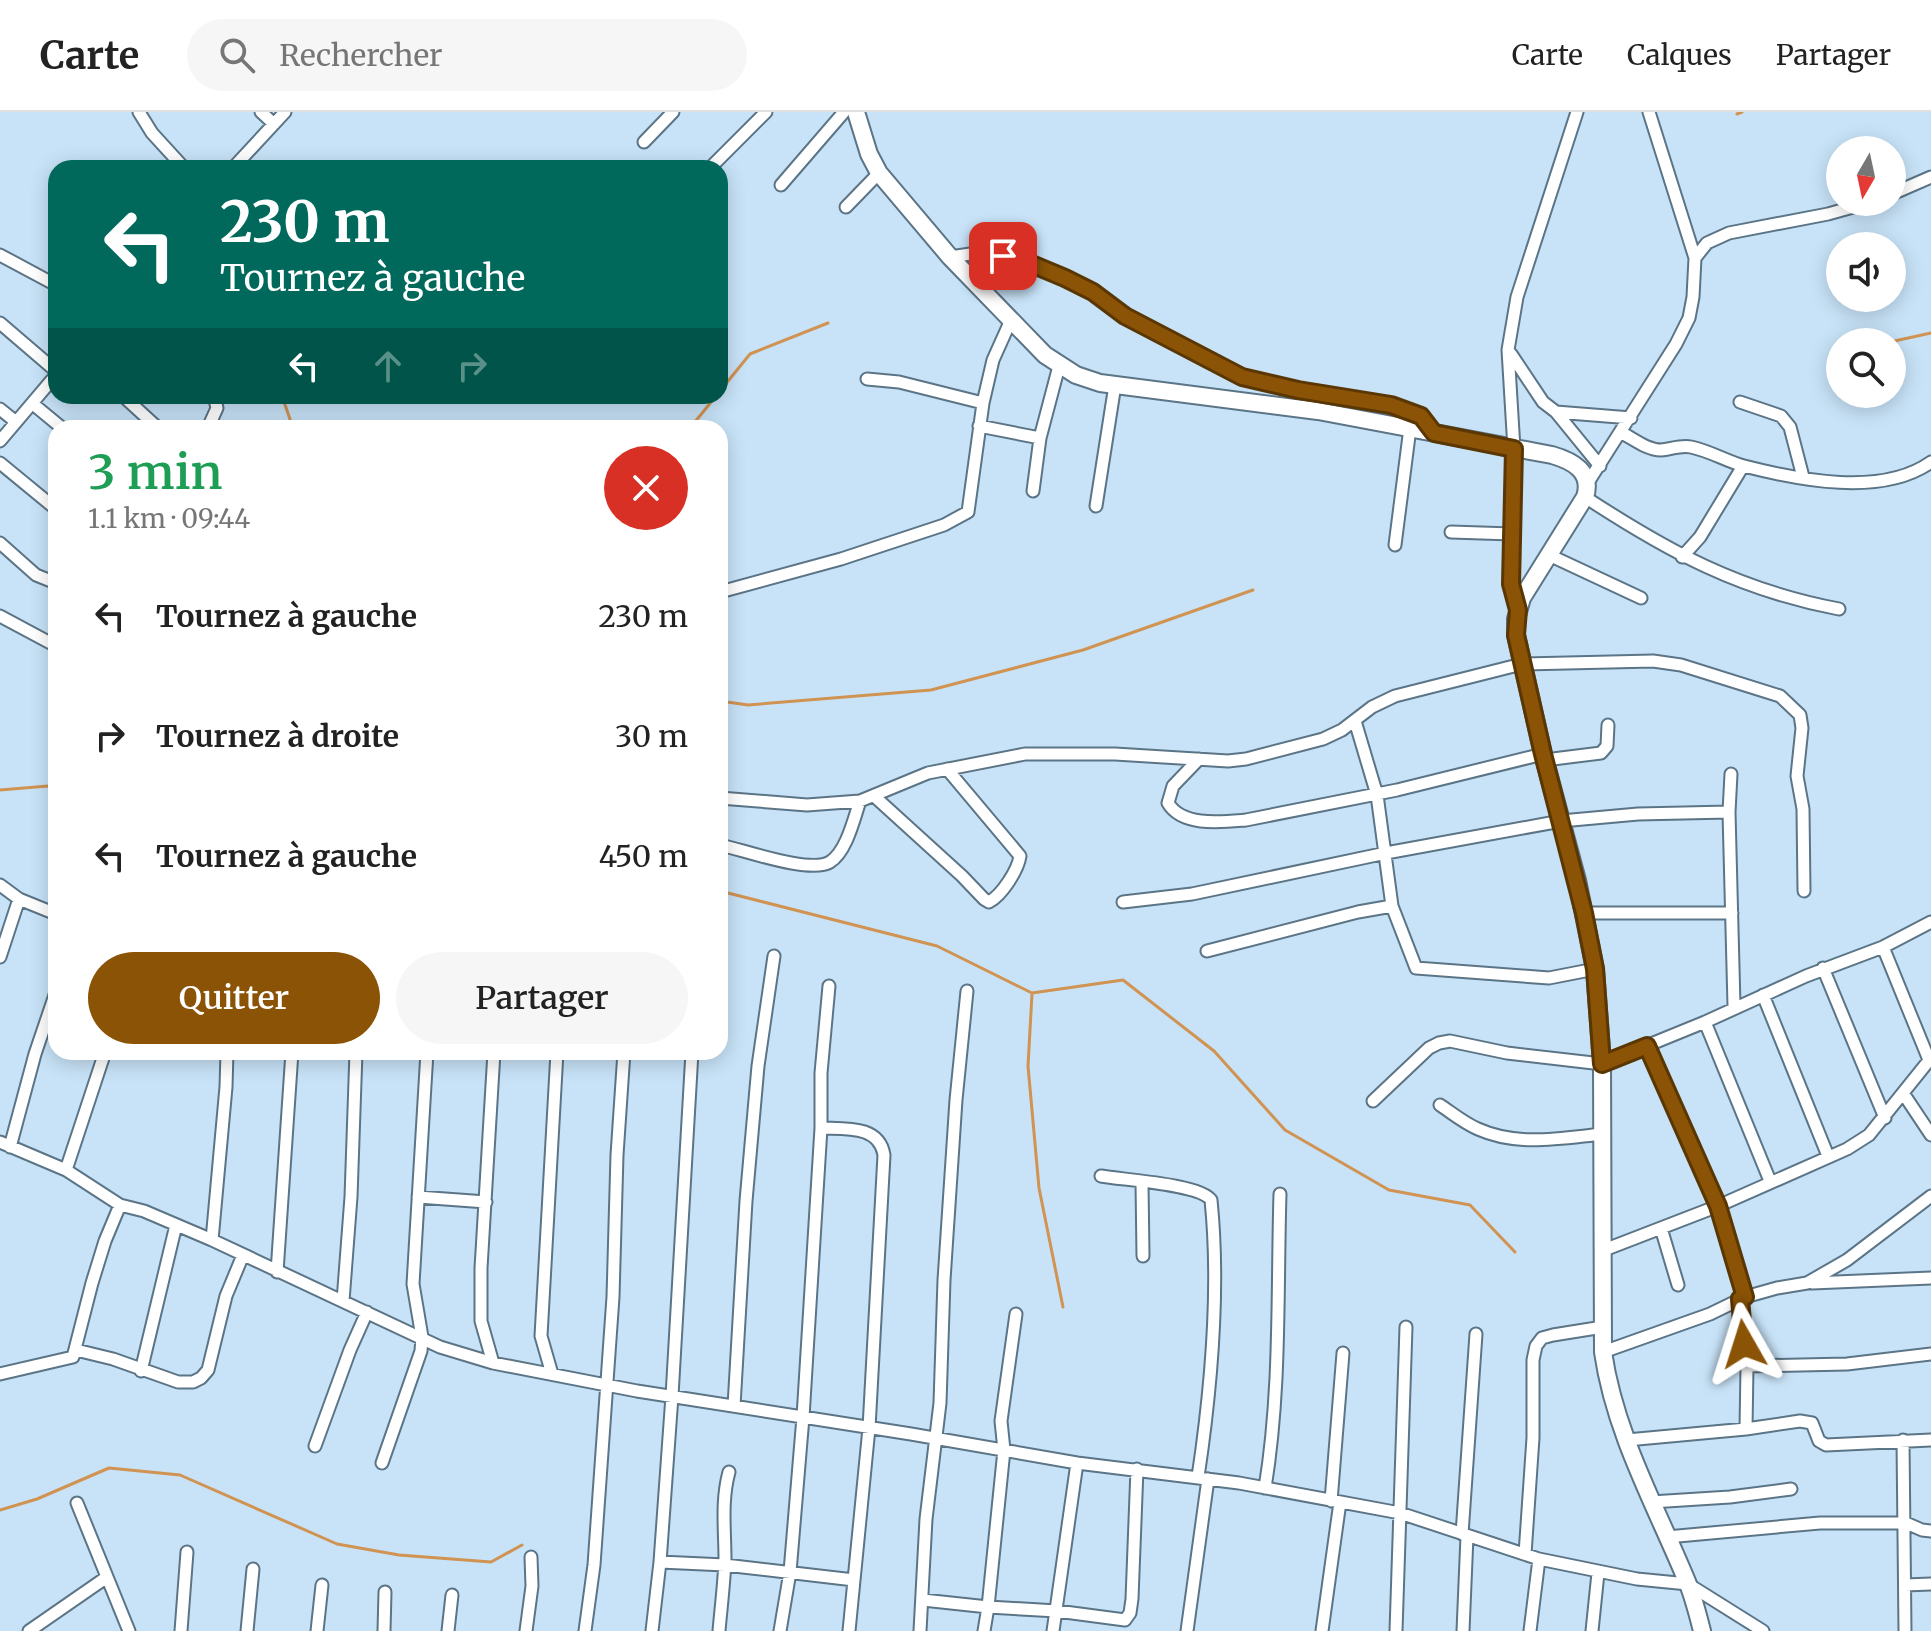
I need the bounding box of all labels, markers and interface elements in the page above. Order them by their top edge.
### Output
search box [187,19,747,91]
text: Carte [40,32,139,79]
icon: search [215,33,259,77]
text: Rechercher [279,36,443,74]
text: Carte [1512,37,1583,73]
text: Calques [1627,37,1732,73]
text: Partager [1776,37,1891,73]
north arrow [1826,136,1906,216]
map controls [1826,136,1906,408]
text: 230 m [220,187,390,257]
icon: left [88,192,192,296]
pin [969,222,1037,290]
button: sound [1826,232,1906,312]
icon: arrive [981,234,1025,278]
text: Tournez à gauche [220,256,525,301]
button: search [1826,328,1906,408]
icon: left [282,344,326,388]
icon: ahead [366,344,410,388]
icon: right [450,344,494,388]
text: 3 min [88,442,223,502]
button: close [604,446,688,530]
text: 1.1 km · 09:44 [88,502,250,535]
icon: left [88,594,132,638]
text: Tournez à gauche [156,597,417,635]
text: 230 m [598,597,688,635]
icon: right [88,714,132,758]
text: Tournez à droite [156,717,399,755]
text: 30 m [615,717,688,755]
icon: left [88,834,132,878]
text: Tournez à gauche [156,837,417,875]
text: 450 m [599,837,688,875]
button: Quitter [88,952,380,1044]
button: Partager [396,952,688,1044]
position arrow [1702,1302,1786,1386]

